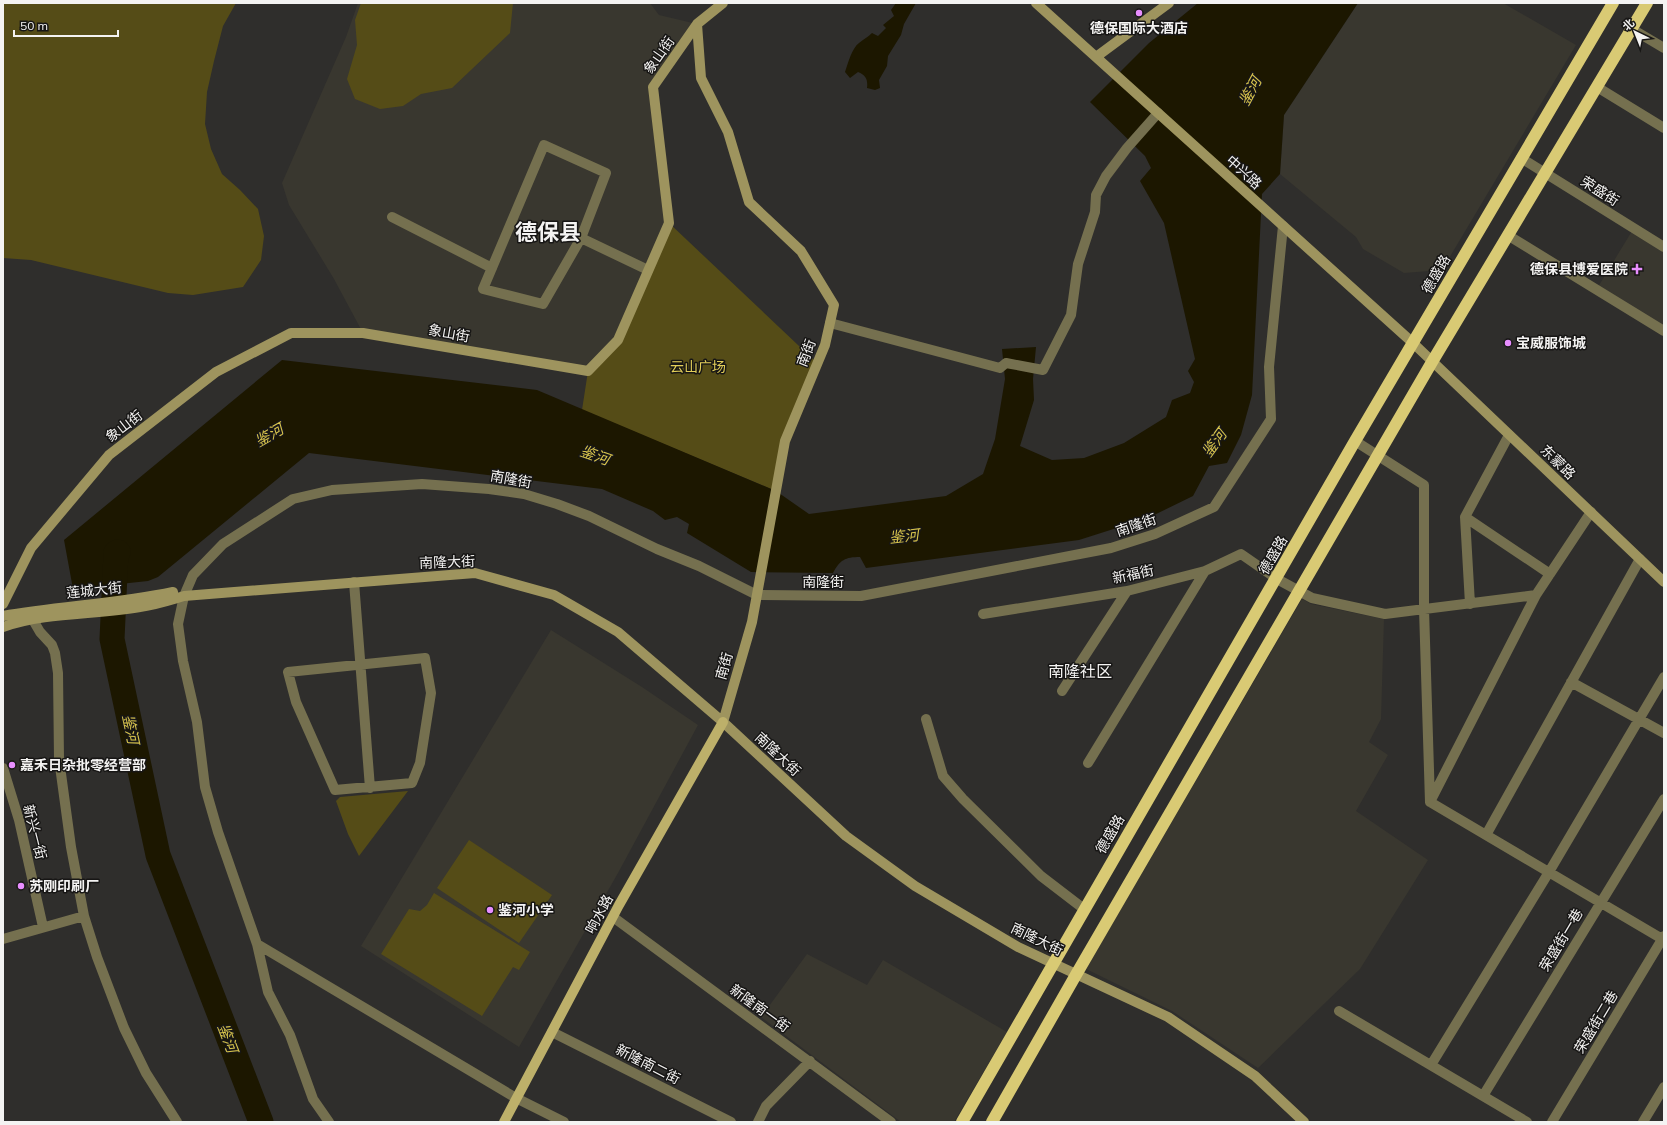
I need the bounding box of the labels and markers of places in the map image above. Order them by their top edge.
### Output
marker: 德保国际大酒店 [1134,8,1144,18]
place label: 德保国际大酒店 [1090,19,1188,37]
place label: 德保县博爱医院 [1530,260,1628,278]
marker: 德保县博爱医院 [1631,263,1643,275]
place label: 宝威服饰城 [1516,334,1586,352]
marker: 宝威服饰城 [1503,338,1513,348]
place label: 嘉禾日杂批零经营部 [20,756,146,774]
marker: 嘉禾日杂批零经营部 [7,760,17,770]
place label: 苏刚印刷厂 [29,877,99,895]
marker: 苏刚印刷厂 [16,881,26,891]
place label: 鉴河小学 [498,901,554,919]
marker: 鉴河小学 [485,905,495,915]

